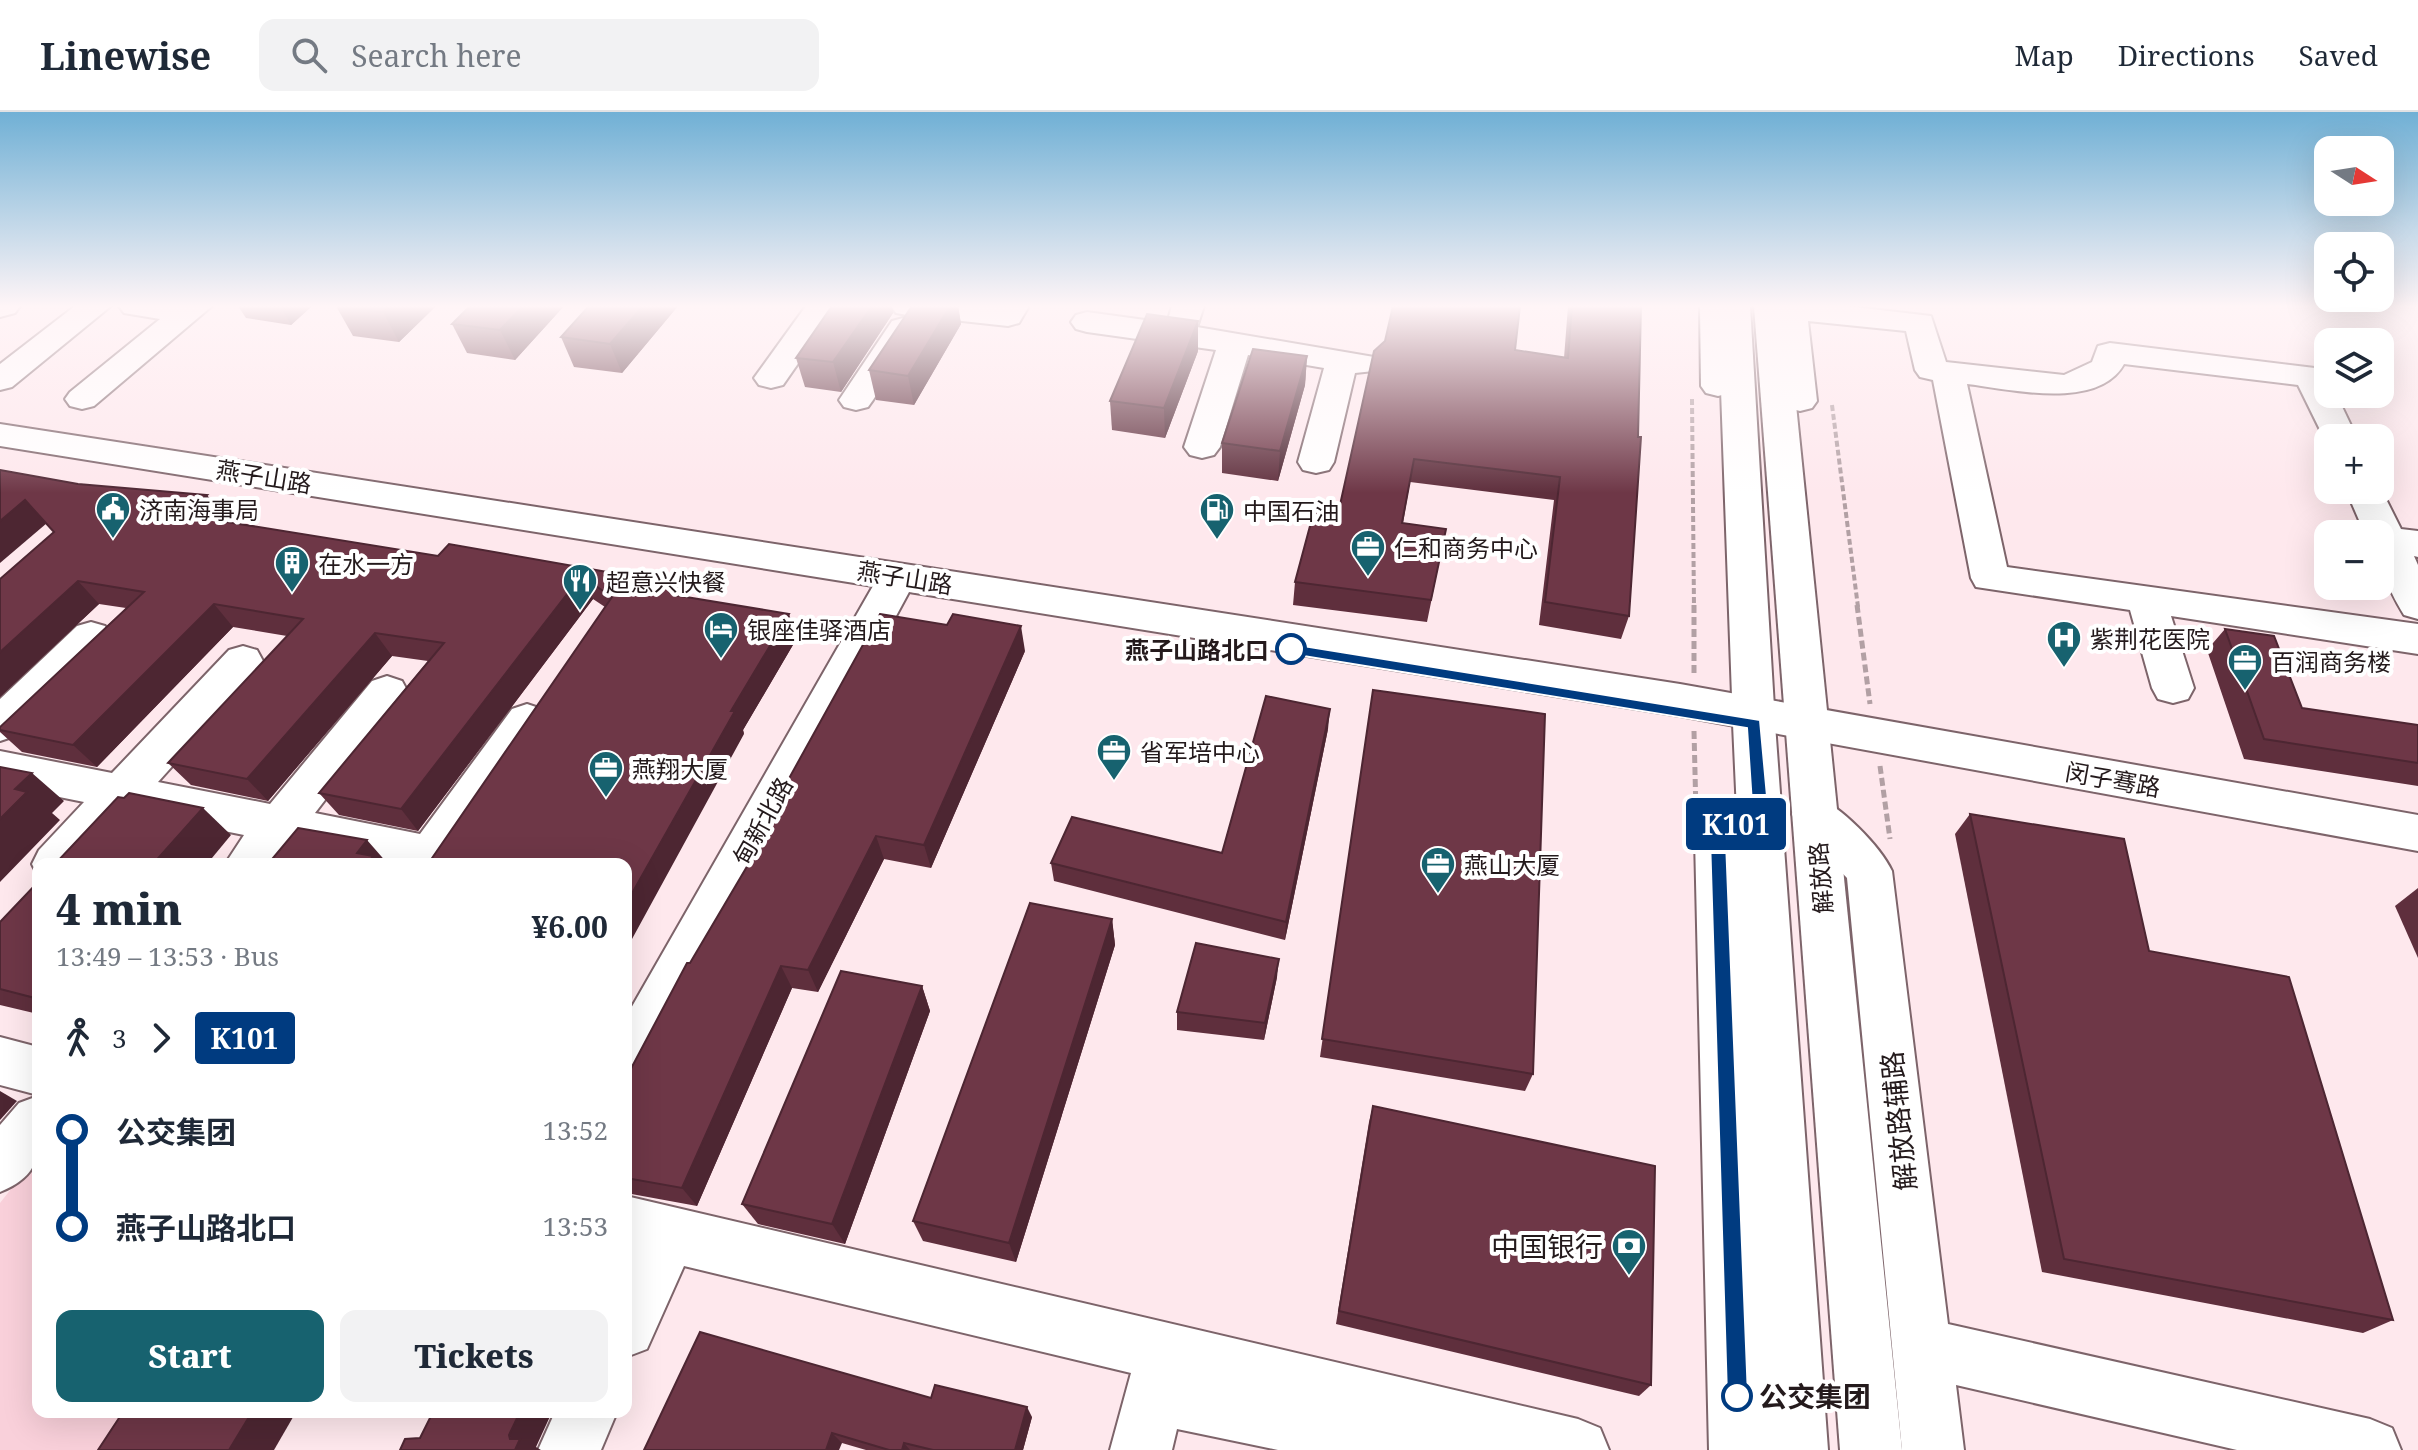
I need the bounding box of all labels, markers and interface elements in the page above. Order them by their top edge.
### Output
search box [259,19,819,91]
text: Linewise [40,29,211,81]
icon: search [287,33,331,77]
text: Search here [351,35,522,76]
text: Map [2014,36,2074,74]
text: Directions [2118,36,2255,74]
text: Saved [2299,36,2378,74]
north arrow [2314,136,2394,216]
map controls [2314,136,2394,600]
button: locate [2314,232,2394,312]
button: layers [2314,328,2394,408]
button: + [2314,424,2394,504]
street label: 燕子山路 [214,452,314,500]
public building icon: 济南海事局 [94,490,132,540]
fuel station icon: 中国石油 [1198,491,1236,541]
place label: 济南海事局 [139,493,259,526]
place label: 中国石油 [1243,494,1339,527]
button: − [2314,520,2394,600]
office icon: 仁和商务中心 [1349,528,1387,578]
place label: 仁和商务中心 [1394,531,1538,564]
building icon: 在水一方 [273,544,311,594]
place label: 在水一方 [318,547,414,580]
street label: 燕子山路 [855,553,955,601]
restaurant icon: 超意兴快餐 [561,562,599,612]
place label: 超意兴快餐 [606,565,726,598]
hotel icon: 银座佳驿酒店 [702,610,740,660]
place label: 银座佳驿酒店 [747,613,891,646]
hospital icon: 紫荆花医院 [2045,619,2083,669]
place label: 紫荆花医院 [2090,622,2210,655]
place label: 燕子山路北口 [1125,633,1269,666]
marker: 燕子山路北口 [1276,634,1306,664]
office icon: 百润商务楼 [2226,642,2264,692]
place label: 百润商务楼 [2271,645,2391,678]
office icon: 省军培中心 [1095,732,1133,782]
place label: 省军培中心 [1140,735,1260,768]
office icon: 燕翔大厦 [587,749,625,799]
place label: 燕翔大厦 [632,752,728,785]
street label: 闵子骞路 [2063,754,2163,804]
street label: 甸新北路 [724,771,800,871]
line badge: K101 [1680,798,1792,850]
text: K101 [1702,805,1770,843]
street label: 解放路 [1800,841,1840,915]
office icon: 燕山大厦 [1419,845,1457,895]
place label: 燕山大厦 [1464,848,1560,881]
text: 4 min [56,878,182,938]
text: ¥6.00 [531,906,608,947]
text: 13:49 – 13:53 · Bus [56,938,279,974]
icon: walk [56,1016,100,1060]
icon: forward [139,1016,183,1060]
text: K101 [211,1019,279,1057]
text: 3 [112,1020,127,1056]
street label: 解放路辅路 [1872,1049,1924,1193]
text: 公交集团 [116,1111,236,1152]
text: 13:52 [542,1112,608,1148]
text: 燕子山路北口 [116,1207,296,1248]
text: 13:53 [542,1208,608,1244]
place label: 中国银行 [1491,1227,1603,1265]
bank icon: 中国银行 [1610,1227,1648,1277]
button: Start [56,1310,324,1402]
button: Tickets [340,1310,608,1402]
place label: 公交集团 [1759,1377,1871,1415]
marker: 公交集团 [1722,1381,1752,1411]

